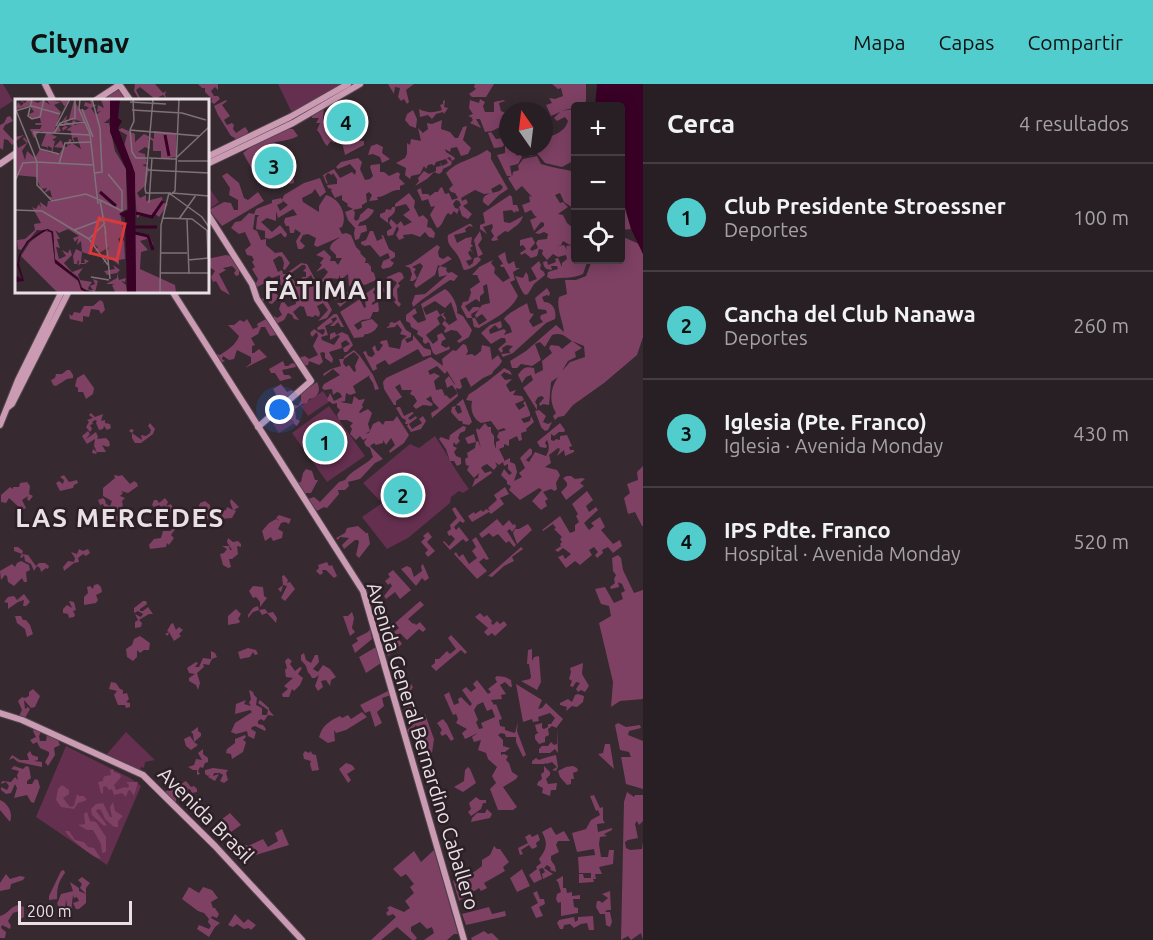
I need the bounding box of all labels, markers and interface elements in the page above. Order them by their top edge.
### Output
text: Citynav [30,27,129,58]
text: Mapa [853,30,905,54]
text: Capas [938,30,994,54]
text: Compartir [1027,30,1123,54]
inset map [15,99,208,292]
pin: 4 [326,99,366,144]
north arrow [499,102,553,156]
map controls [571,102,625,264]
button: + [571,102,625,156]
text: Cerca [667,109,735,138]
text: 4 resultados [1019,112,1129,135]
pin: 3 [254,144,294,188]
button: − [571,156,625,210]
text: Club Presidente Stroessner [724,193,1006,218]
text: 1 [681,206,692,229]
text: 100 m [1073,206,1129,229]
button: locate [571,210,625,264]
text: Deportes [724,218,808,241]
district label: FÁTIMA II [264,274,394,304]
text: Cancha del Club Nanawa [724,301,976,326]
text: 2 [681,314,692,337]
text: 260 m [1073,314,1129,337]
text: Deportes [724,326,808,349]
your location [265,395,294,424]
text: Iglesia (Pte. Franco) [724,409,927,434]
pin: 1 [306,420,344,464]
text: 3 [681,422,692,445]
text: 430 m [1073,422,1129,445]
text: Iglesia · Avenida Monday [724,434,943,457]
pin: 2 [384,472,422,518]
district label: LAS MERCEDES [15,503,225,532]
text: IPS Pdte. Franco [724,517,891,542]
text: 4 [681,530,692,553]
text: 520 m [1073,530,1129,553]
text: Hospital · Avenida Monday [724,542,961,565]
street label: Avenida General Bernardino Caballero [363,579,484,912]
street label: Avenida Brasil [154,762,259,867]
scale bar [18,898,132,926]
text: 200 m [27,902,72,920]

